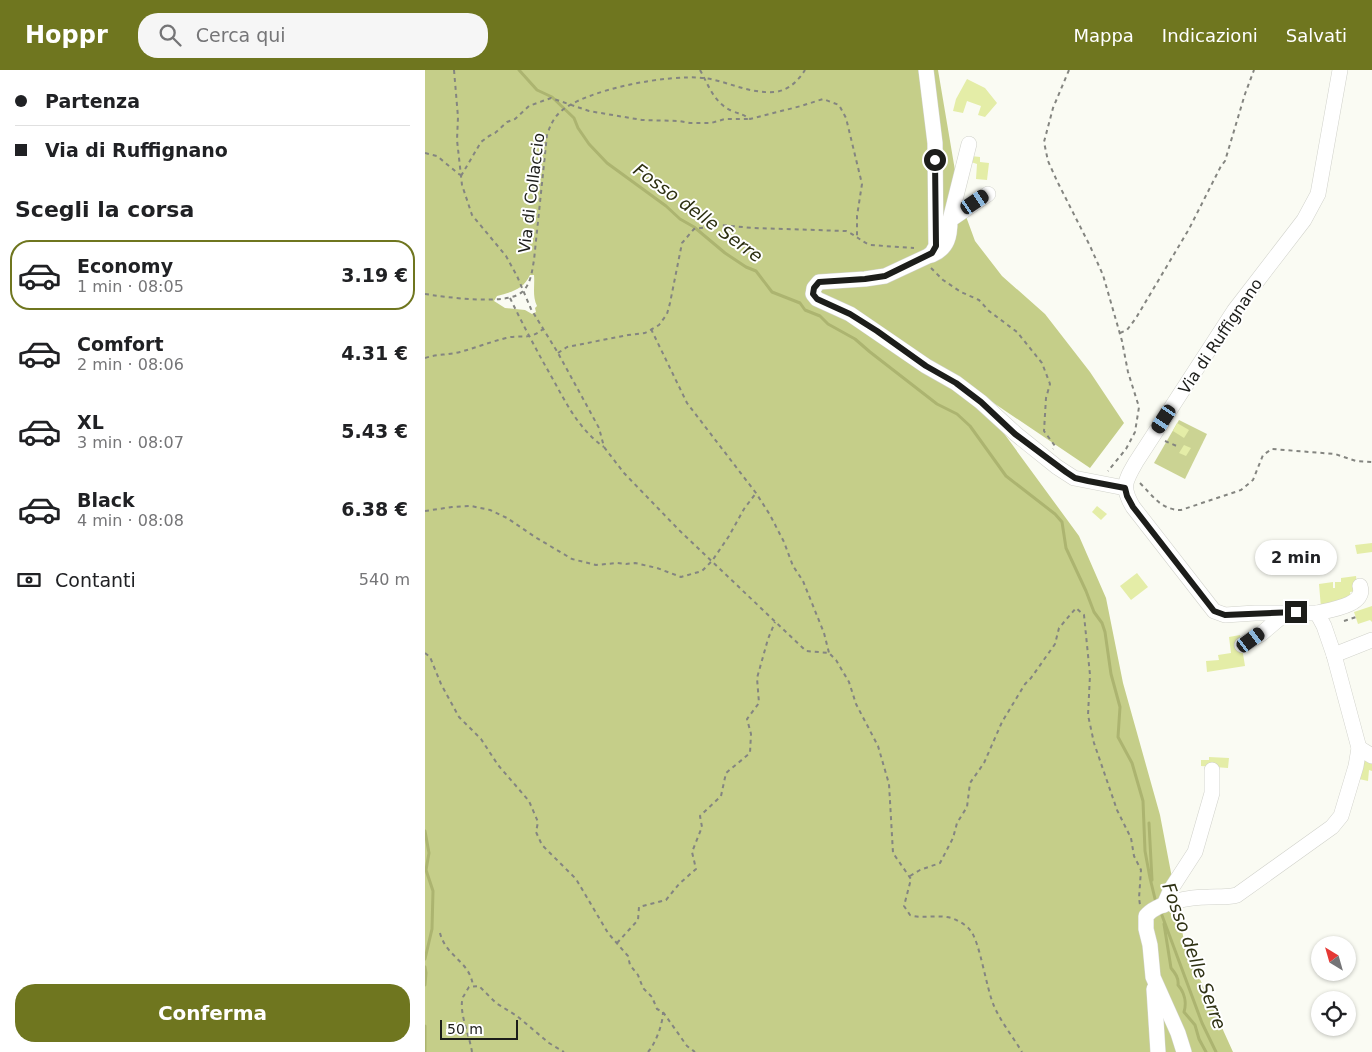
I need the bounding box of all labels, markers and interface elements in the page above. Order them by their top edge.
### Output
search box [138,13,488,58]
text: Hoppr [25,21,108,49]
icon: search [156,21,184,49]
text: Cerca qui [196,24,286,46]
text: Mappa [1073,25,1134,46]
text: Indicazioni [1162,25,1258,46]
text: Salvati [1286,25,1347,46]
text: Partenza [45,90,140,112]
street label: Via di Collaccio [515,132,548,254]
text: Via di Ruffignano [45,139,228,161]
route start [924,149,946,171]
water label: Fosso delle Serre [630,159,767,267]
car [958,187,991,217]
text: Scegli la corsa [15,197,194,222]
icon: car [17,253,62,298]
text: Economy [77,255,173,277]
text: 3.19 € [341,264,408,286]
street label: Via di Ruffignano [1175,275,1266,398]
text: 1 min · 08:05 [77,277,184,296]
icon: car [17,331,62,376]
text: Comfort [77,333,164,355]
text: 4.31 € [341,342,408,364]
text: 2 min · 08:06 [77,355,184,374]
car [1149,402,1178,436]
icon: car [17,409,62,454]
text: XL [77,411,104,433]
text: 5.43 € [341,420,408,442]
text: 3 min · 08:07 [77,433,184,452]
icon: car [17,487,62,532]
text: Black [77,489,135,511]
text: 6.38 € [341,498,408,520]
text: 4 min · 08:08 [77,511,184,530]
callout: 2 min [1255,540,1337,574]
text: 2 min [1271,548,1321,567]
icon: cash [15,566,43,594]
text: Contanti [55,569,136,591]
text: 540 m [359,570,410,589]
route end [1285,601,1307,623]
car [1234,625,1267,655]
water label: Fosso delle Serre [1158,880,1231,1032]
north arrow [1311,936,1356,981]
map controls [1311,936,1356,1036]
button: Conferma [15,984,410,1042]
button: locate [1311,991,1356,1036]
scale bar [440,1017,517,1040]
text: 50 m [447,1021,483,1037]

